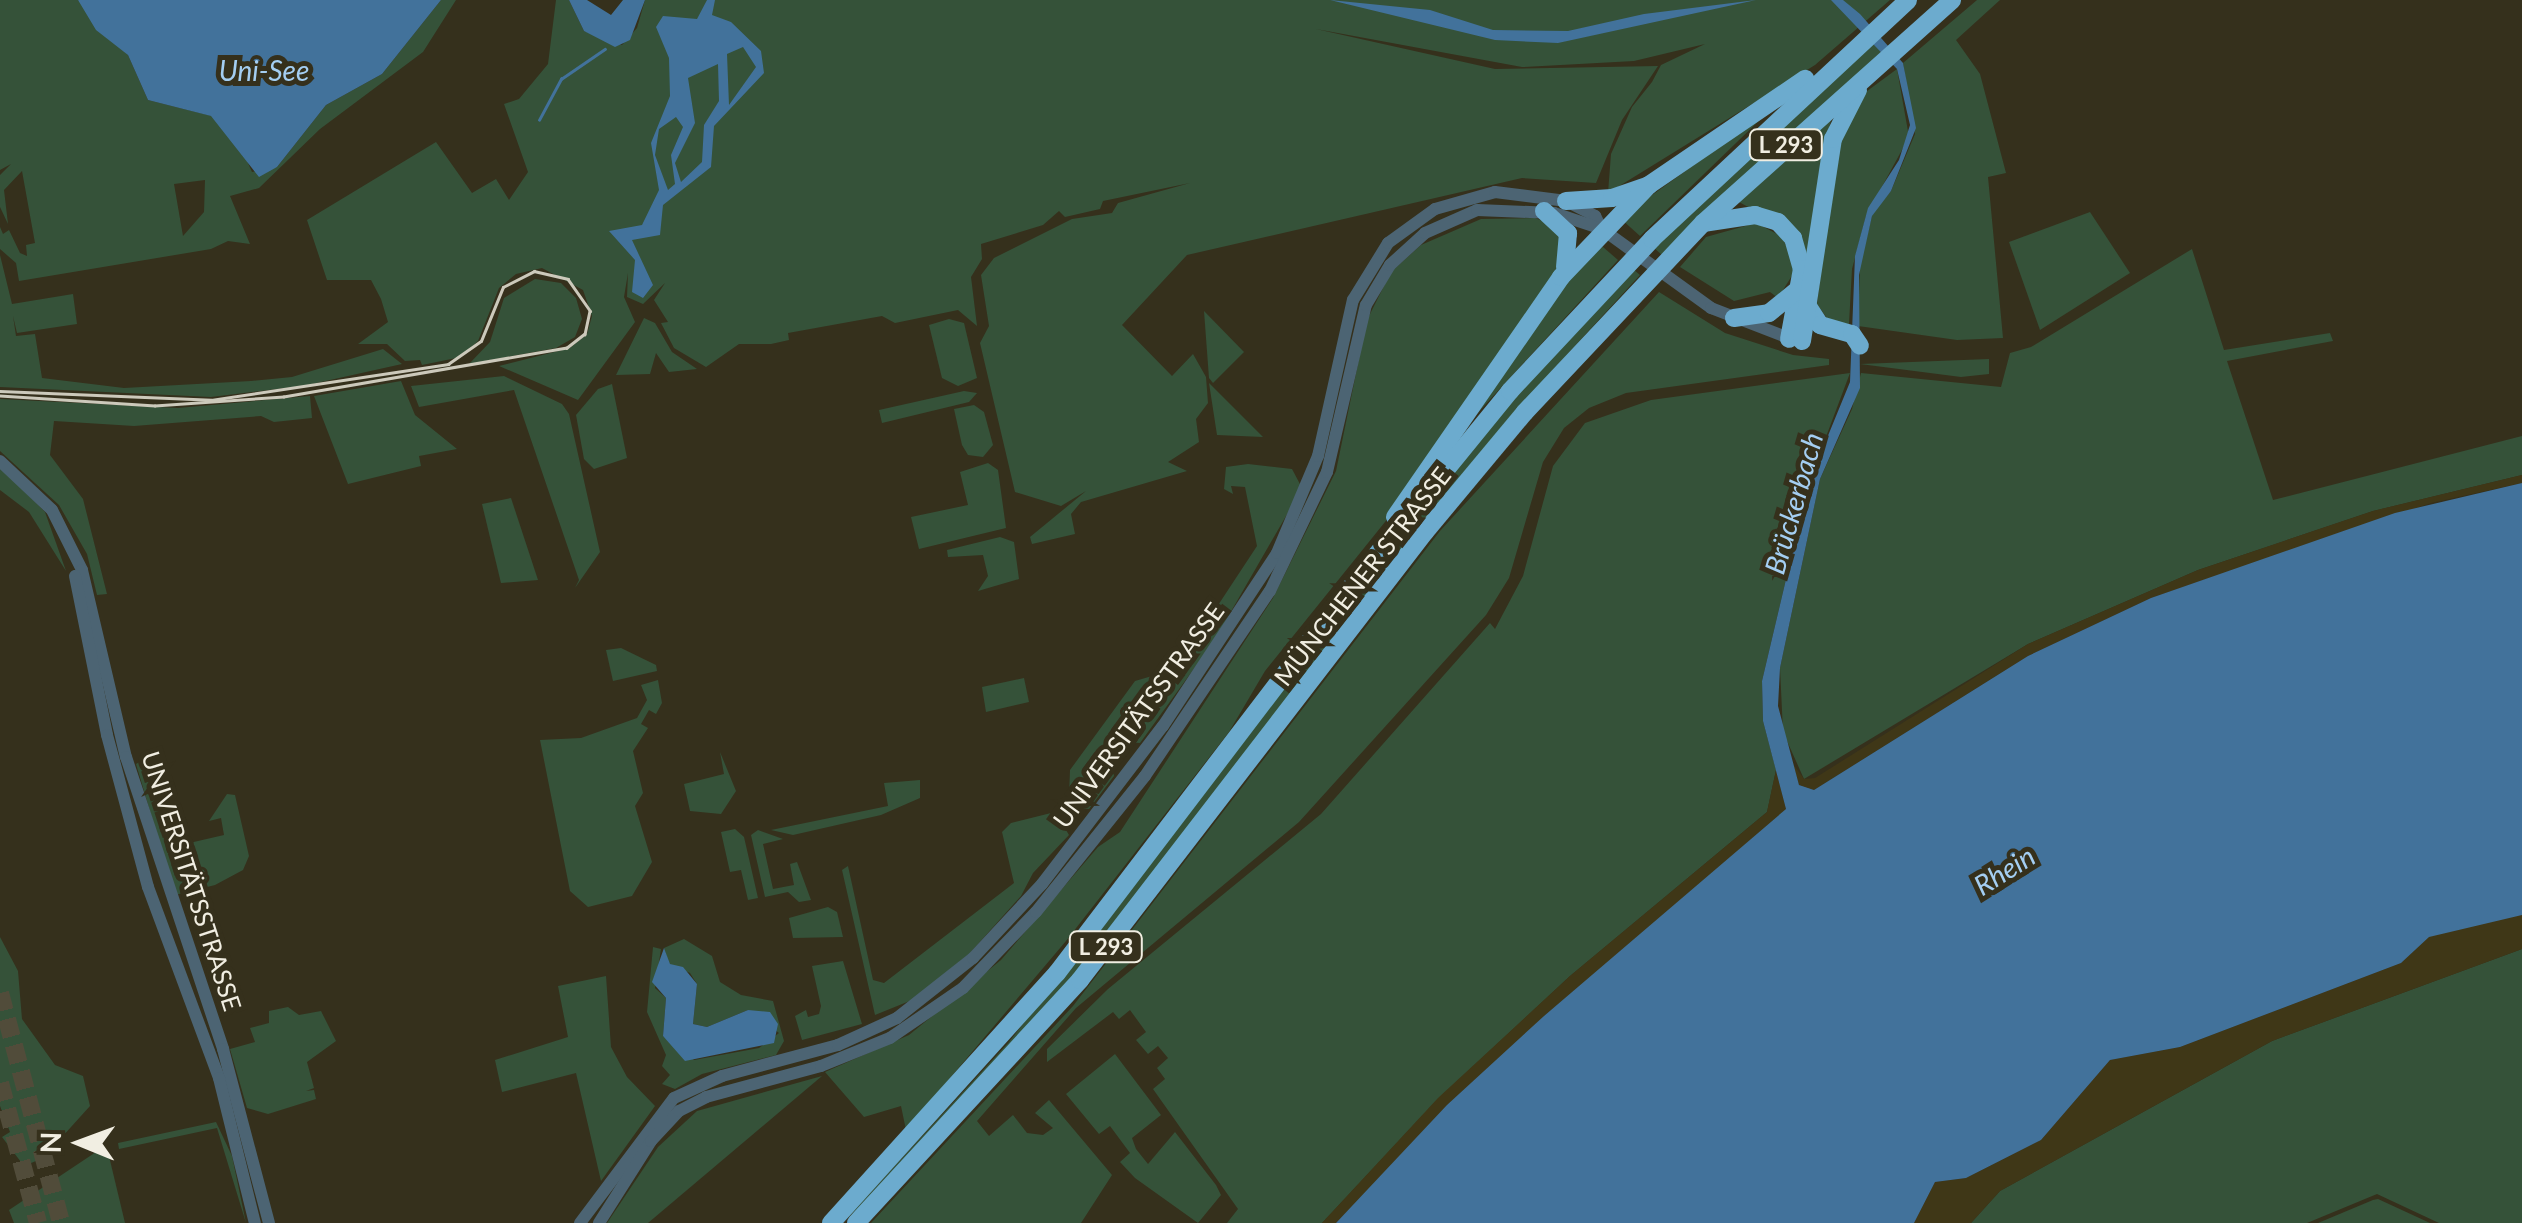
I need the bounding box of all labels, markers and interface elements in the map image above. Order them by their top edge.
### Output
water label: Uni-See [219,53,309,87]
road number: L 293 [1746,128,1826,162]
water label: Brückerbach [1757,428,1829,578]
street label: MÜNCHENER STRASSE [1267,461,1457,691]
street label: UNIVERSITÄTSSTRASSE [1046,597,1230,833]
street label: UNIVERSITÄTSSTRASSE [136,748,248,1014]
water label: Rhein [1967,838,2041,902]
road number: L 293 [1066,930,1146,964]
north arrow [30,1093,130,1193]
text: N [33,1131,67,1154]

